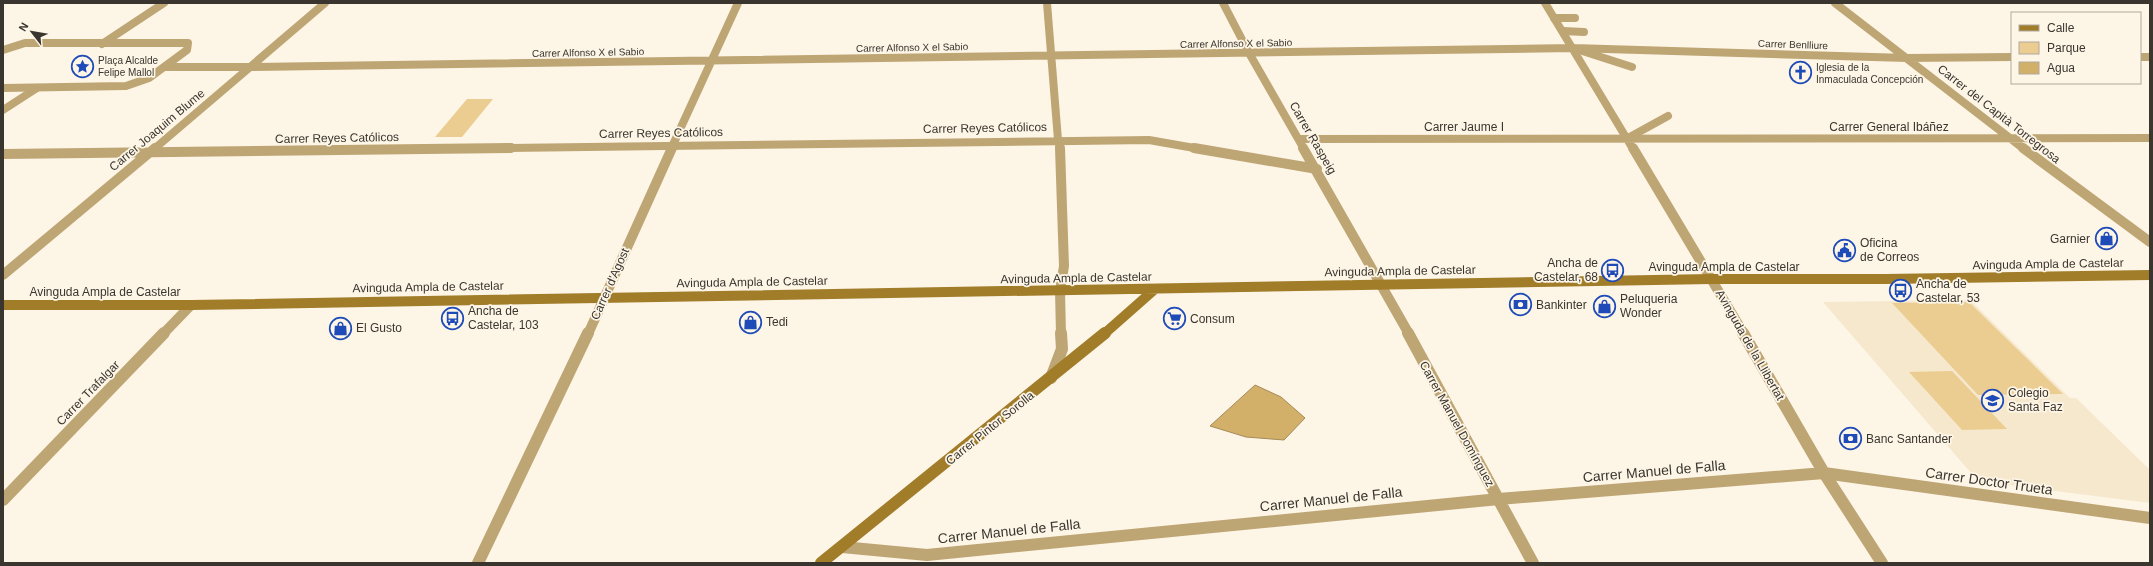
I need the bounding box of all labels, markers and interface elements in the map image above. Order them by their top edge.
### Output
north arrow [12,12,52,52]
legend [2011,12,2141,84]
text: N [16,20,31,33]
text: Calle [2047,21,2075,35]
street label: Carrer Alfonso X el Sabio [1180,37,1293,50]
street label: Carrer Benlliure [1758,38,1829,51]
street label: Carrer Alfonso X el Sabio [856,41,969,54]
text: Parque [2047,41,2086,55]
street label: Carrer Alfonso X el Sabio [532,46,645,59]
place icon: Plaça Alcalde Felipe Mallol [69,53,95,79]
place label: Plaça Alcalde Felipe Mallol [98,55,158,78]
church icon: Iglesia de la Inmaculada Concepción [1788,60,1814,86]
text: Agua [2047,61,2075,75]
place label: Iglesia de la Inmaculada Concepción [1816,62,1923,85]
street label: Carrer del Capità Torregrosa [1935,62,2063,166]
street label: Carrer Joaquim Blume [107,86,208,174]
street label: Carrer Raspeig [1287,99,1339,177]
street label: Carrer Reyes Católicos [923,120,1047,136]
street label: Carrer Jaume I [1424,120,1504,134]
street label: Carrer General Ibáñez [1829,120,1949,134]
street label: Carrer Reyes Católicos [599,125,723,141]
street label: Carrer Reyes Católicos [275,130,399,146]
shop icon: Garnier [2093,226,2119,252]
place label: Garnier [2050,232,2090,246]
place label: Oficina de Correos [1860,236,1919,264]
public building icon: Oficina de Correos [1832,237,1858,263]
street label: Carrer d'Agost [588,245,632,322]
place label: Ancha de Castelar, 68 [1534,256,1598,284]
street label: Avinguda Ampla de Castelar [1972,256,2124,272]
bus stop icon: Ancha de Castelar, 68 [1600,257,1626,283]
street label: Avinguda Ampla de Castelar [1648,260,1800,274]
street label: Avinguda Ampla de Castelar [1324,263,1476,279]
street label: Avinguda Ampla de Castelar [1000,270,1152,286]
street label: Avinguda Ampla de Castelar [676,274,828,290]
place label: Ancha de Castelar, 53 [1916,277,1980,305]
bus stop icon: Ancha de Castelar, 53 [1887,278,1913,304]
street label: Avinguda Ampla de Castelar [352,279,504,295]
street label: Avinguda Ampla de Castelar [29,285,181,299]
street label: Avinguda de la Llibertat [1713,287,1788,403]
bank icon: Bankinter [1507,292,1533,318]
place label: Peluqueria Wonder [1620,292,1678,320]
shop icon: Peluqueria Wonder [1591,293,1617,319]
place label: Bankinter [1536,298,1587,312]
place label: Ancha de Castelar, 103 [468,304,539,332]
bus stop icon: Ancha de Castelar, 103 [439,305,465,331]
supermarket icon: Consum [1161,306,1187,332]
shop icon: Tedi [738,309,764,335]
place label: Consum [1190,312,1235,326]
shop icon: El Gusto [328,315,354,341]
place label: Tedi [766,315,788,329]
place label: El Gusto [356,321,402,335]
street label: Carrer Trafalgar [54,358,122,428]
street label: Carrer Manuel Domínguez [1417,359,1497,489]
place label: Colegio Santa Faz [2008,386,2063,414]
school or university icon: Colegio Santa Faz [1980,387,2006,413]
street label: Carrer Pintor Sorolla [943,388,1037,468]
bank icon: Banc Santander [1837,426,1863,452]
place label: Banc Santander [1866,432,1952,446]
street label: Carrer Manuel de Falla [1582,457,1726,485]
street label: Carrer Doctor Trueta [1924,464,2054,498]
street label: Carrer Manuel de Falla [1259,484,1403,514]
street label: Carrer Manuel de Falla [937,516,1081,546]

